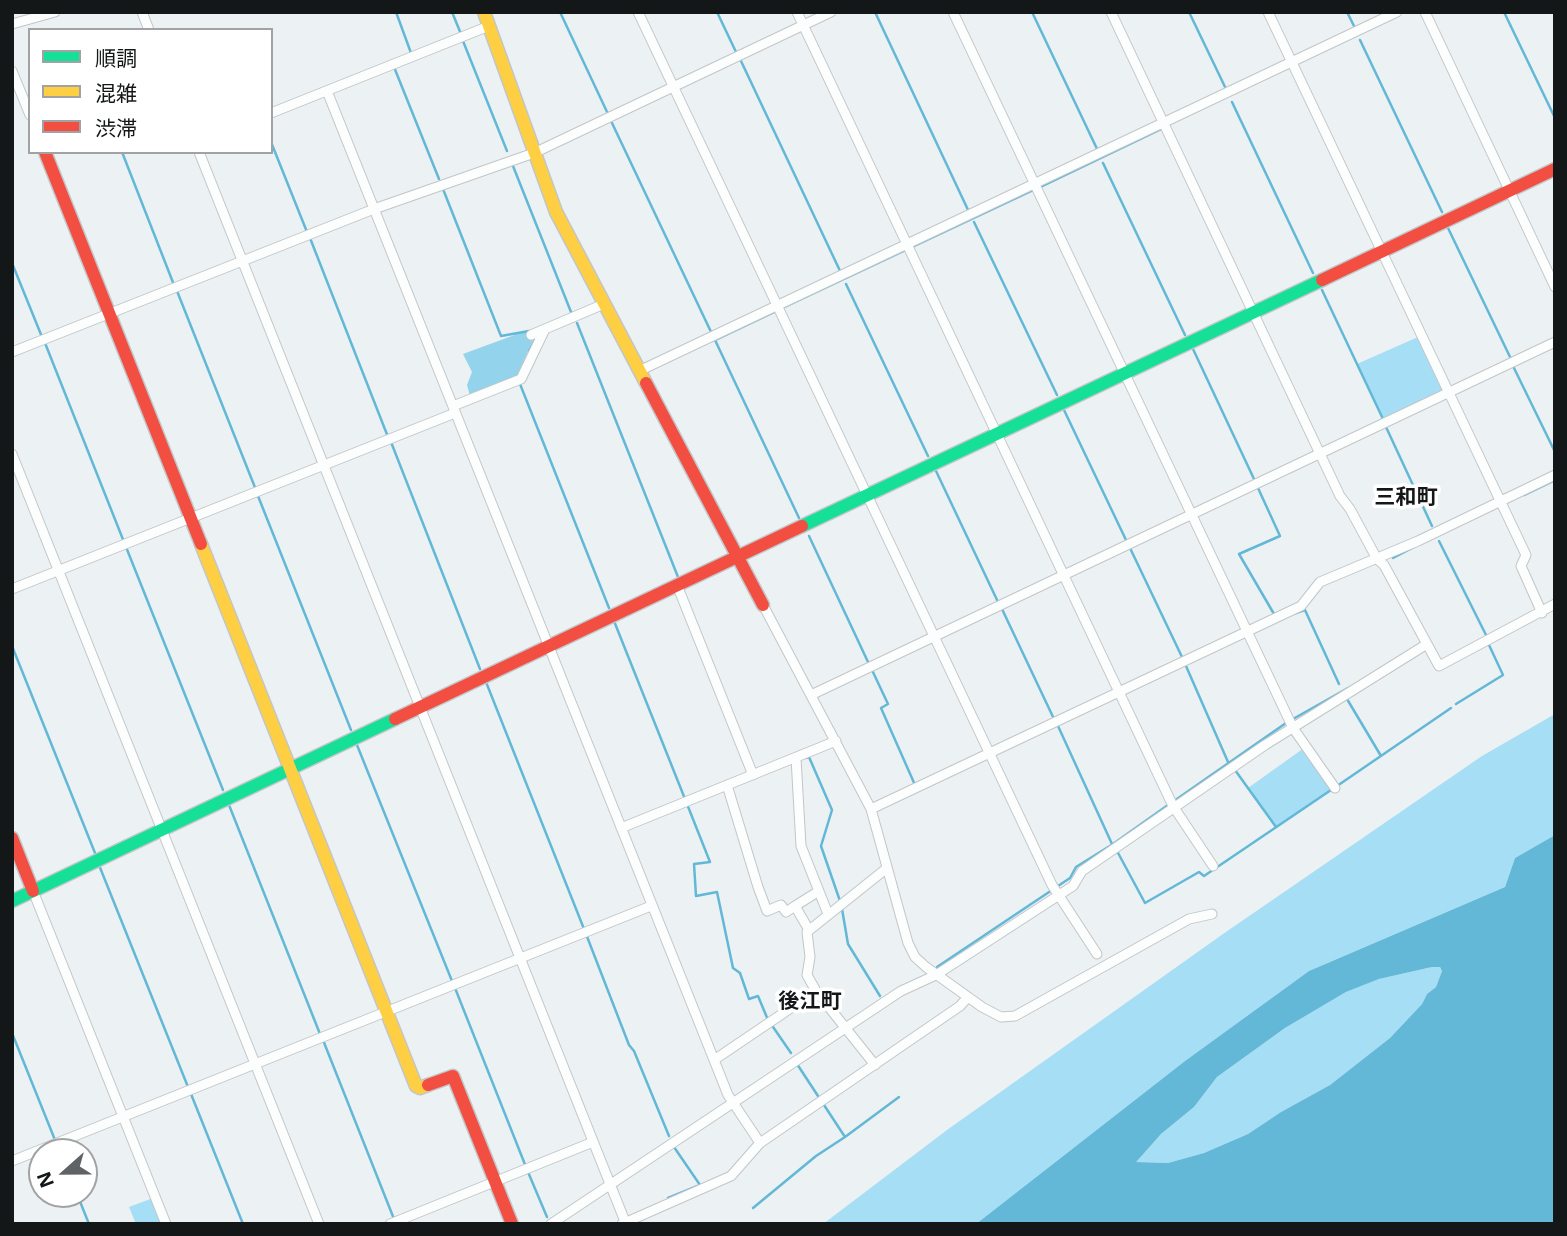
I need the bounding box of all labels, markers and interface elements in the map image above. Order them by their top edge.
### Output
legend [28,28,273,154]
text: 順調 [95,44,137,72]
text: 混雑 [95,79,137,107]
text: 渋滞 [95,114,137,142]
district label: 三和町 [1375,485,1437,511]
district label: 後江町 [779,989,841,1015]
north arrow [28,1138,98,1208]
text: N [30,1168,60,1192]

